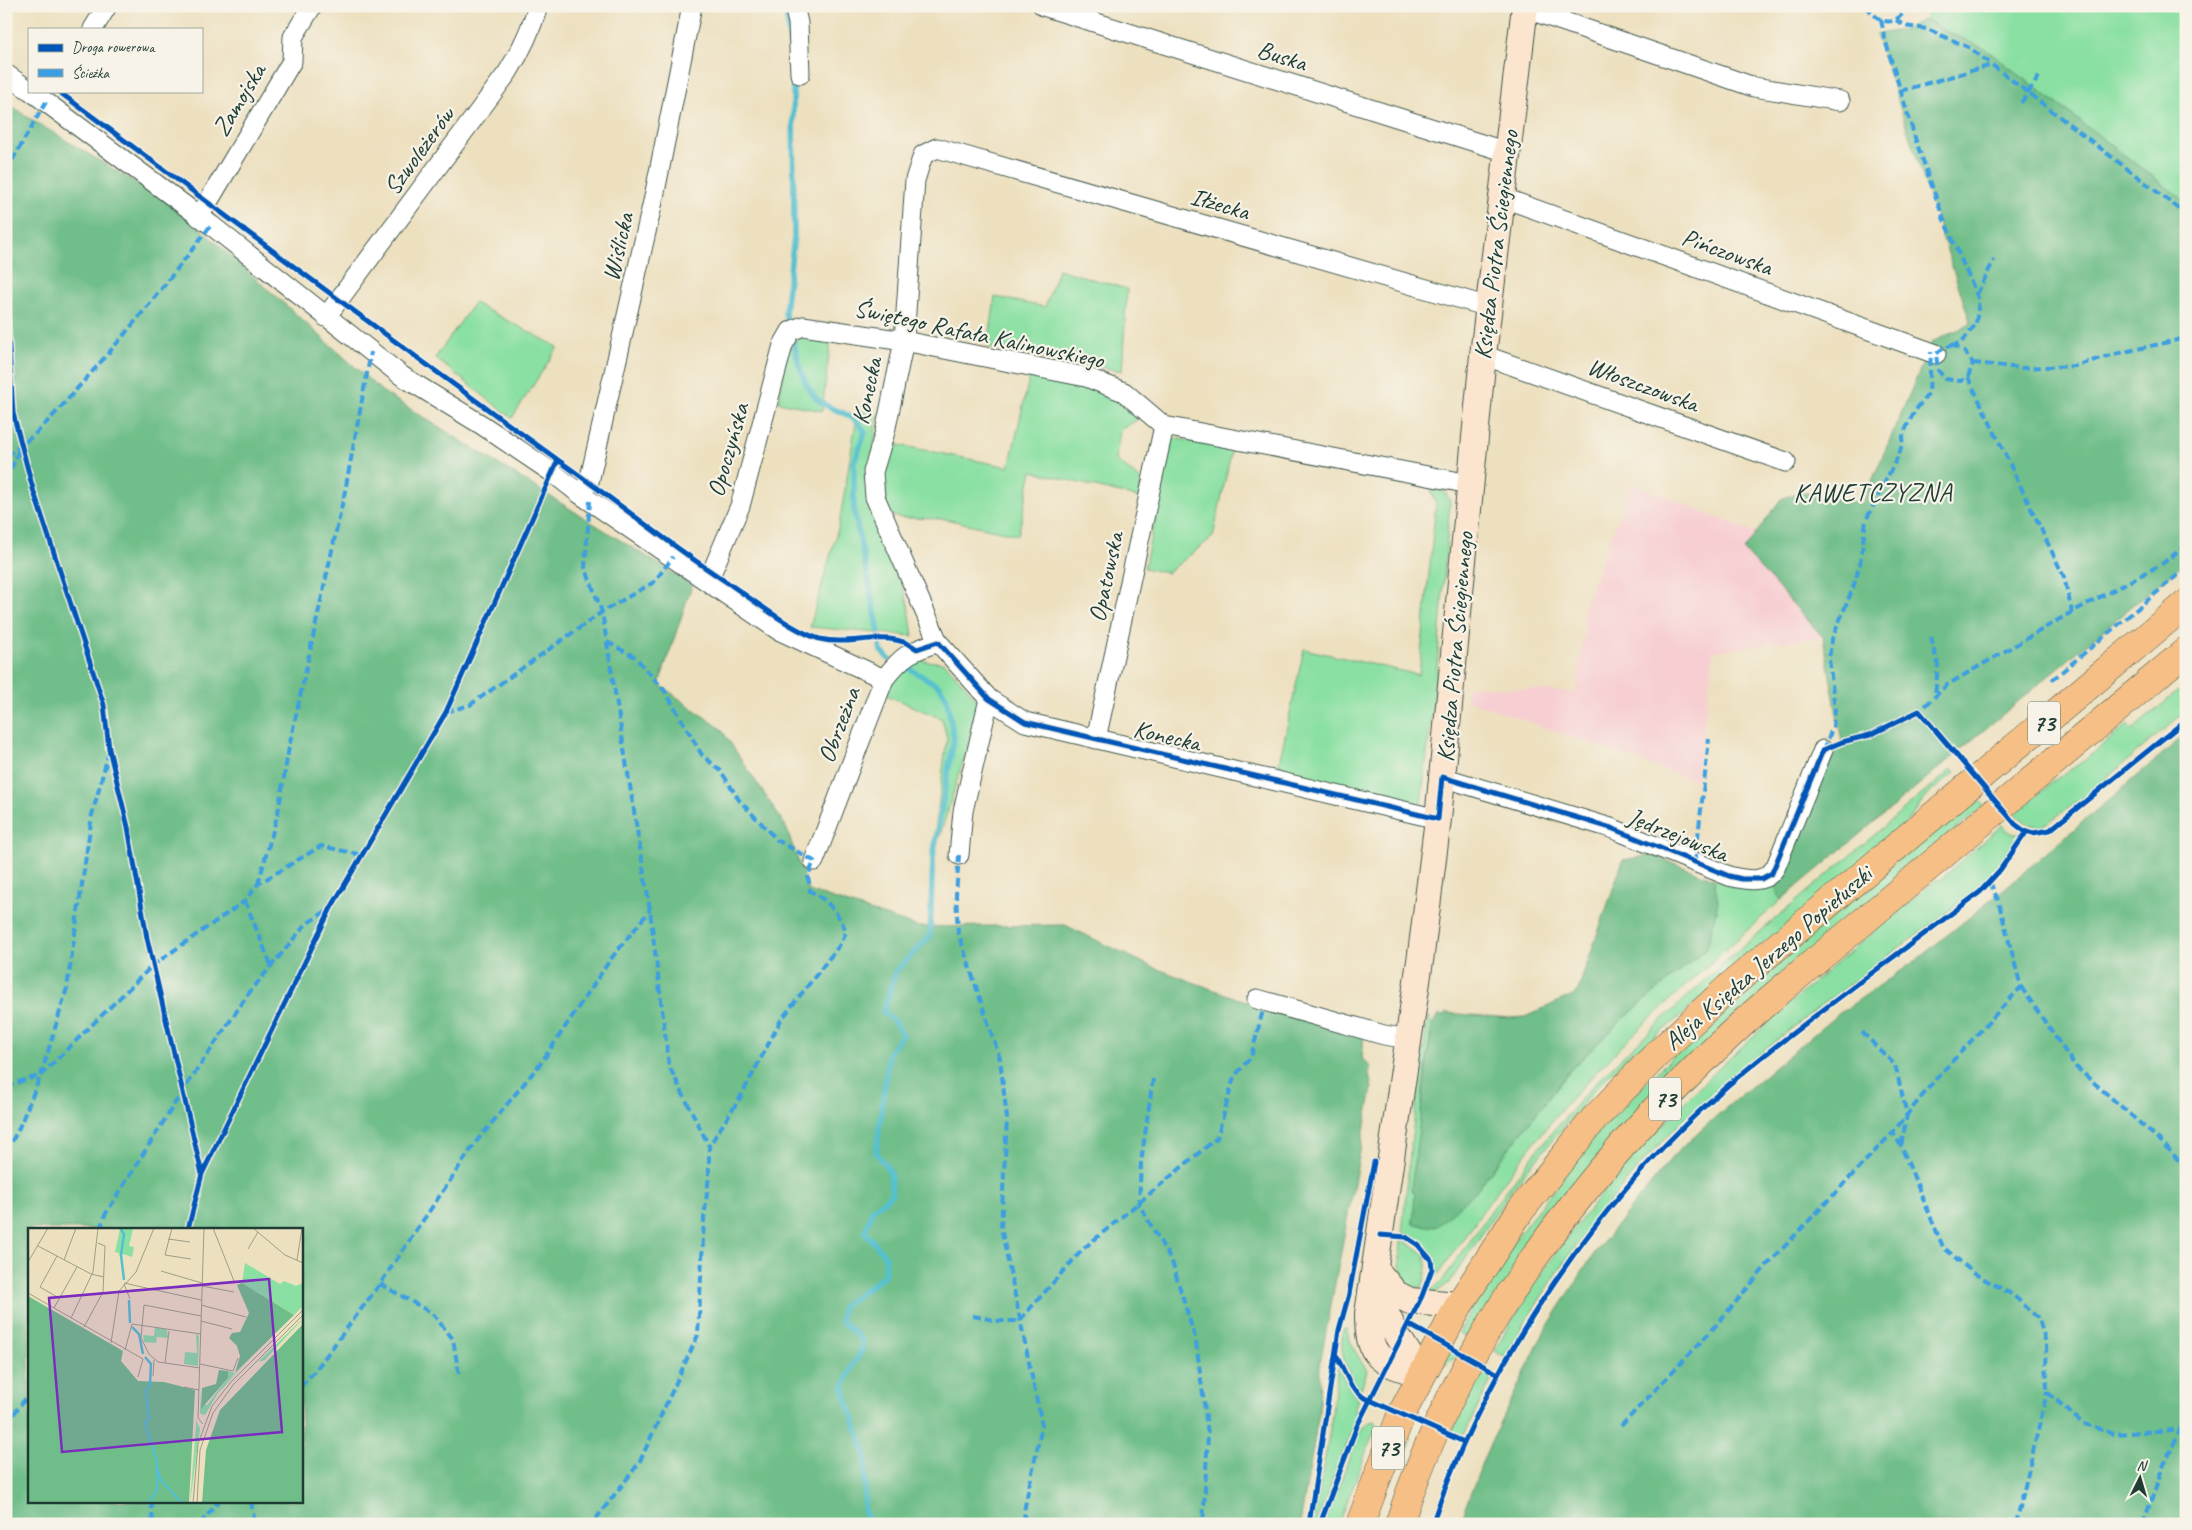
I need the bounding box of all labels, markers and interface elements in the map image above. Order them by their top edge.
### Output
legend [28,28,202,92]
street label: Buska [1253,33,1313,80]
text: Droga rowerowa [72,38,156,57]
street label: Zamojska [205,55,275,142]
text: Ścieżka [72,64,110,83]
street label: Szwoleżerów [376,99,463,201]
street label: Księdza Piotra Ściegiennego [1466,127,1526,361]
street label: Iłżecka [1187,180,1255,228]
street label: Wiślicka [595,208,642,284]
street label: Pińczowska [1677,221,1778,284]
street label: Świętego Rafała Kalinowskiego [851,292,1108,376]
street label: Włoszczowska [1583,350,1705,421]
street label: Konecka [844,352,890,427]
street label: Opoczyńska [699,397,757,501]
district label: KAWETCZYZNA [1794,476,1953,509]
street label: Opatowska [1081,527,1132,625]
street label: Księdza Piotra Ściegiennego [1429,530,1481,763]
street label: Obrzeżna [810,681,869,767]
road number: 73 [2028,701,2060,744]
street label: Konecka [1130,713,1206,760]
street label: Jędrzejowska [1622,800,1735,871]
street label: Aleja Księdza Jerzego Popiełuszki [1657,857,1881,1057]
road number: 73 [1649,1078,1681,1120]
inset map [28,1228,302,1502]
road number: 73 [1372,1426,1404,1470]
north arrow [2114,1452,2164,1502]
text: N [2136,1457,2148,1475]

